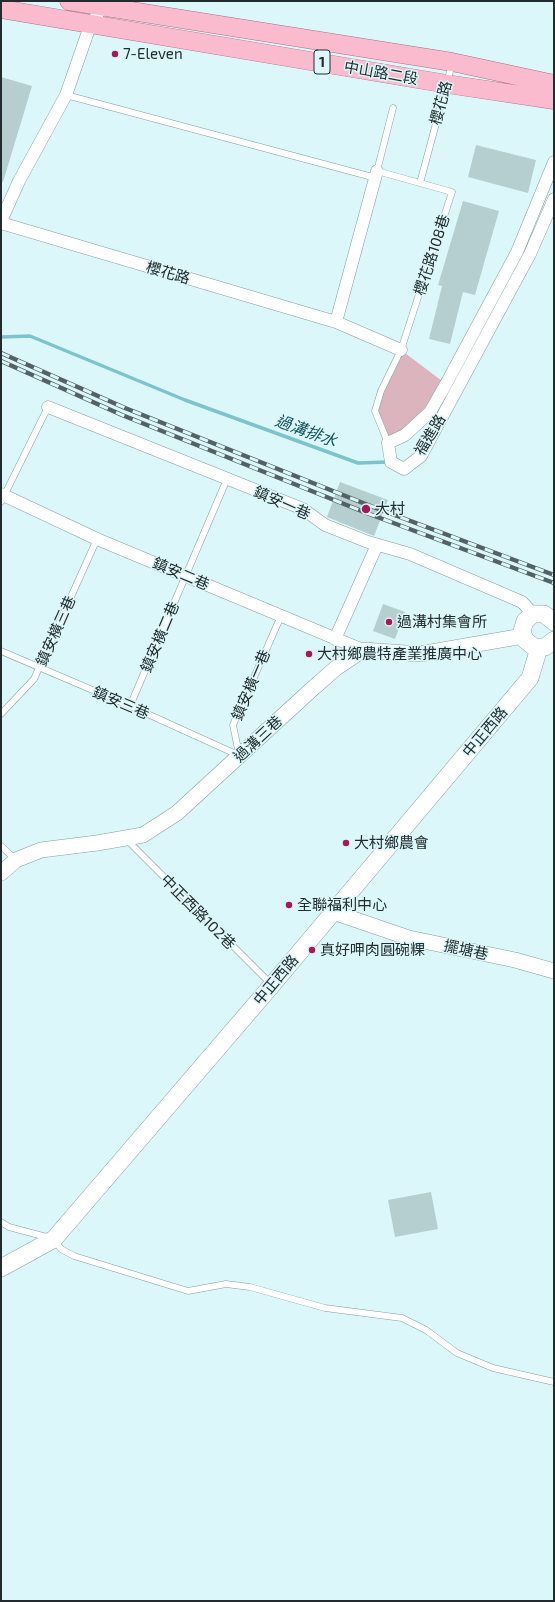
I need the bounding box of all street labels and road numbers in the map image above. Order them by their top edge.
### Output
road number: 1 [314,50,330,74]
street label: 中山路二段 [343,58,419,88]
street label: 櫻花路 [426,79,456,127]
street label: 櫻花路108巷 [410,212,454,298]
street label: 櫻花路 [144,258,192,288]
street label: 福進路 [411,411,449,459]
street label: 鎮安一巷 [251,483,313,523]
street label: 鎮安二巷 [150,554,212,594]
street label: 鎮安橫三巷 [33,593,79,669]
street label: 鎮安橫二巷 [137,599,183,675]
street label: 鎮安橫一巷 [228,647,274,723]
street label: 鎮安三巷 [90,683,152,723]
street label: 中正西路 [459,703,511,761]
street label: 過溝三巷 [230,712,286,766]
street label: 中正西路102巷 [157,871,239,953]
street label: 擺塘巷 [442,937,490,963]
street label: 中正西路 [250,951,302,1009]

